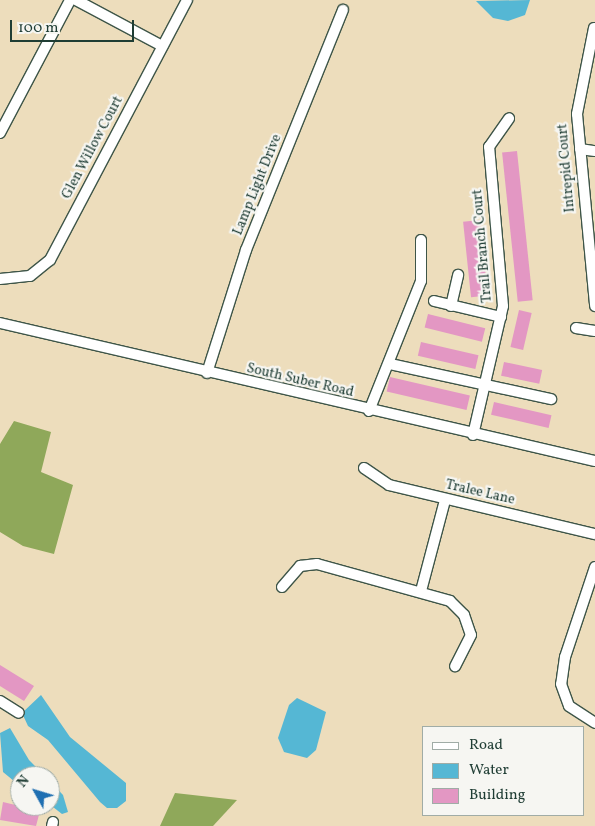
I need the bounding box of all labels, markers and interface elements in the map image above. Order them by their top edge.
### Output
scale bar [12,10,136,42]
text: 100 m [18,18,58,39]
street label: Glen Willow Court [59,93,127,203]
street label: Intrepid Court [555,123,579,213]
street label: Lamp Light Drive [230,132,286,238]
street label: Trail Branch Court [470,189,496,303]
street label: South Suber Road [245,361,355,401]
street label: Tralee Lane [444,477,516,509]
legend [422,726,585,816]
text: Road [469,735,503,756]
text: Water [469,760,509,781]
north arrow [10,766,60,816]
text: N [13,772,34,792]
text: Building [469,785,525,806]

